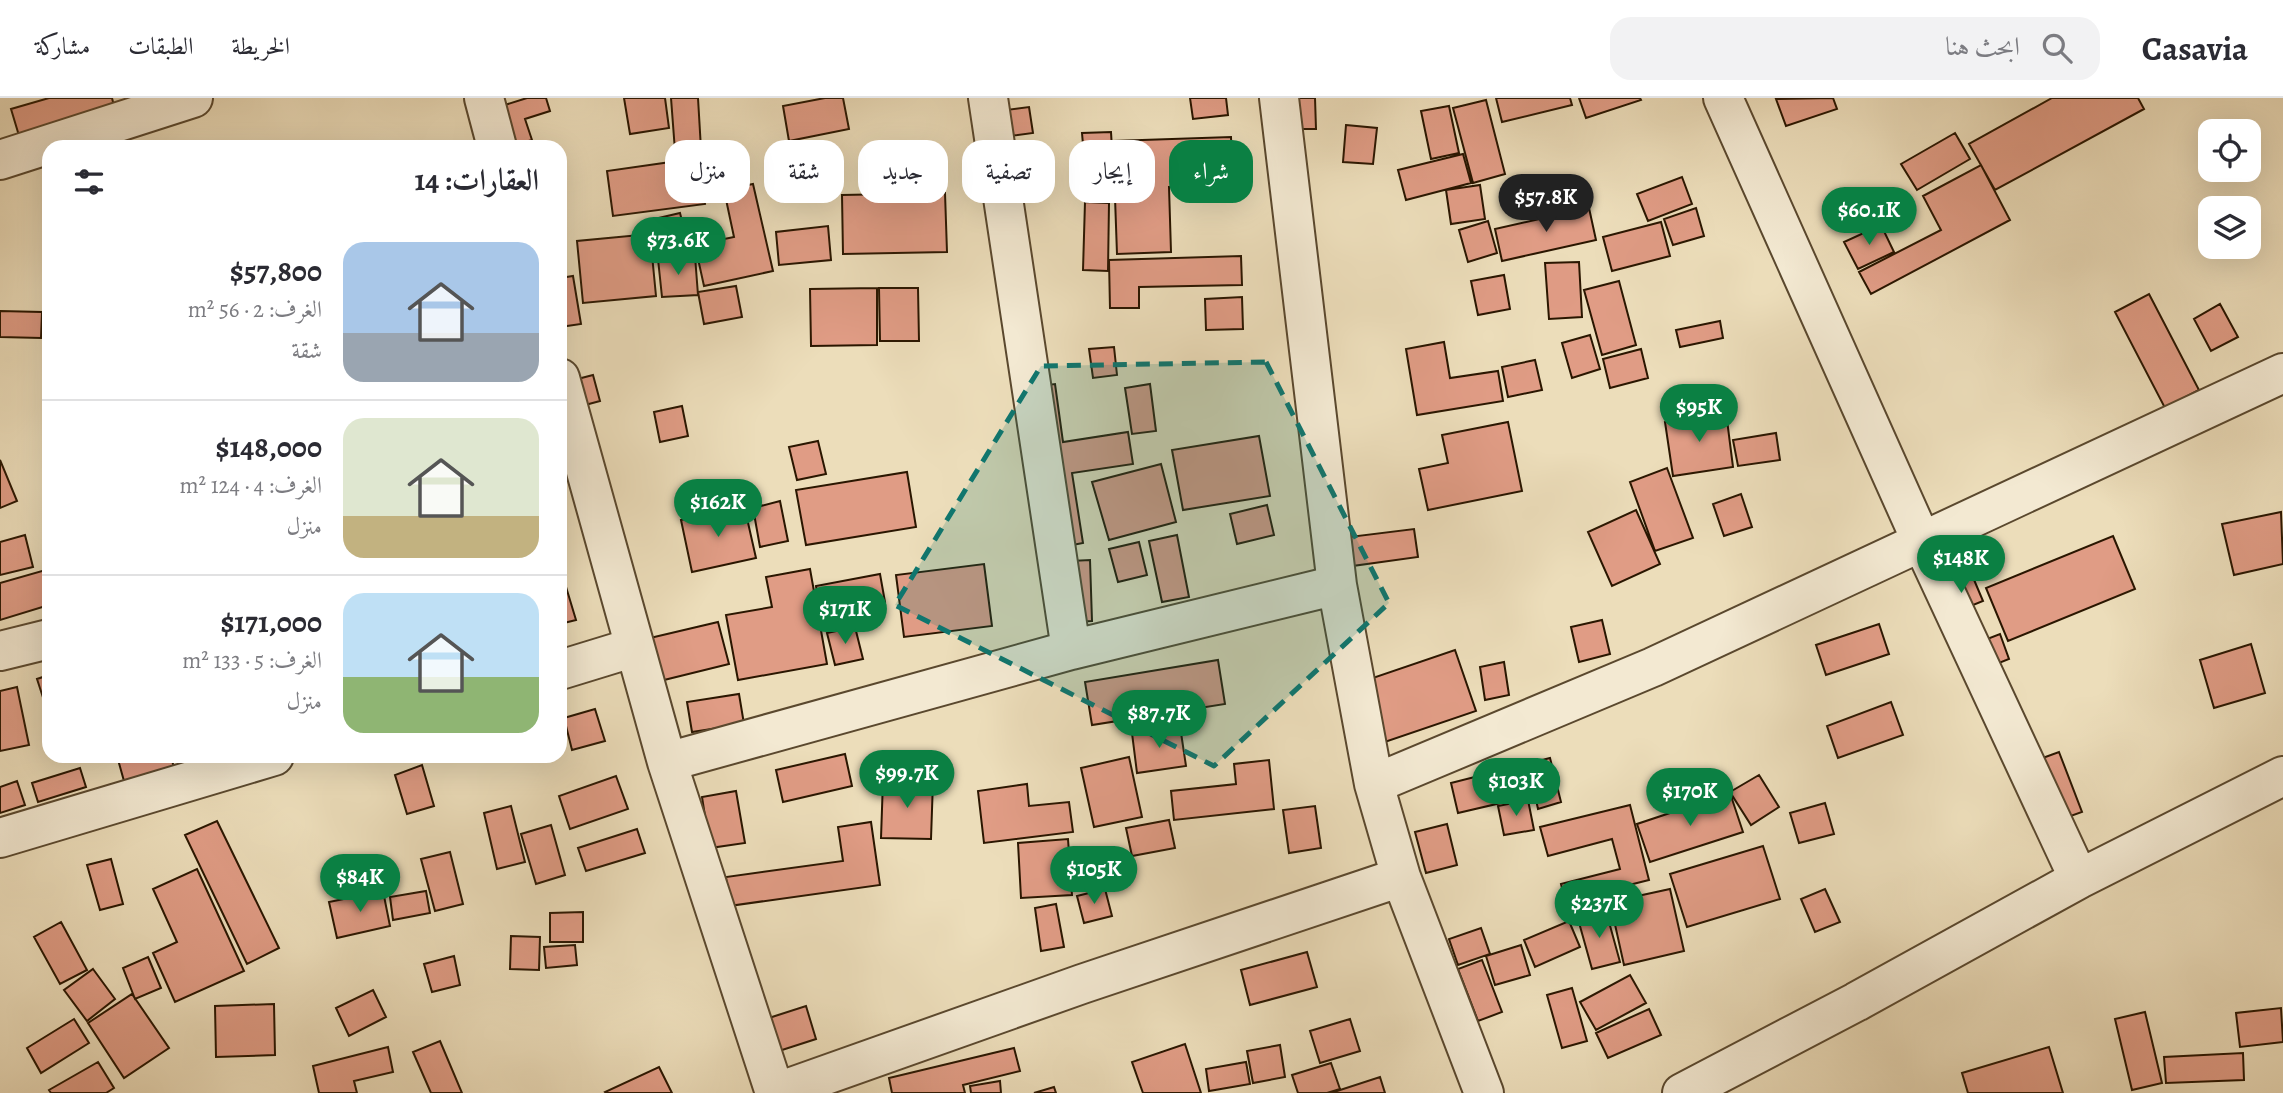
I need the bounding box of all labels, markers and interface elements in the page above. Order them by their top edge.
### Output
search box [1610,17,2100,80]
text: Casavia [2142,26,2248,71]
text: ابحث هنا [1945,29,2020,64]
icon: search [2038,29,2076,67]
text: مشاركة [35,30,90,62]
text: الطبقات [128,30,194,62]
text: الخريطة [232,30,290,62]
map controls [2198,119,2261,259]
button: locate [2198,119,2261,182]
chip: منزل [665,140,750,203]
chip: شقة [764,140,844,203]
chip: جديد [858,140,948,203]
chip: تصفية [962,140,1055,203]
chip: إيجار [1069,140,1155,203]
chip: شراء [1169,140,1253,203]
text: العقارات: 14 [415,160,539,200]
icon: filters [70,163,108,201]
pin: $57.8K [1489,174,1603,234]
text: $57.8K [1515,181,1577,212]
pin: $60.1K [1812,188,1926,247]
text: $60.1K [1838,194,1900,225]
button: layers [2198,196,2261,259]
pin: $73.6K [621,218,735,277]
text: $73.6K [647,224,709,255]
text: $57,800 [230,251,322,291]
icon: home [399,270,483,354]
text: الغرف: 2 · 56 m² [188,294,322,325]
text: شقة [292,335,322,366]
pin: $95K [1658,384,1740,444]
text: $95K [1676,391,1722,422]
text: $148,000 [215,427,322,467]
icon: home [399,446,483,530]
text: الغرف: 4 · 124 m² [179,470,322,501]
pin: $162K [669,480,767,539]
text: $162K [690,486,746,517]
text: منزل [287,511,322,542]
pin: $148K [1912,536,2010,595]
text: $148K [1933,542,1989,573]
pin: $171K [796,587,894,646]
text: $171K [819,593,871,624]
text: $171,000 [220,602,322,642]
icon: home [399,621,483,705]
text: الغرف: 5 · 133 m² [182,645,322,676]
text: منزل [287,686,322,717]
pin: $87.7K [1102,690,1216,750]
text: $87.7K [1128,697,1190,728]
pin: $99.7K [850,750,964,810]
text: $99.7K [875,757,939,788]
pin: $103K [1467,758,1565,818]
text: $103K [1488,765,1544,796]
pin: $170K [1641,768,1739,828]
text: $170K [1662,775,1718,806]
pin: $105K [1045,846,1143,906]
text: $105K [1066,853,1122,884]
pin: $84K [319,854,401,914]
text: $84K [336,861,384,892]
pin: $237K [1550,880,1648,940]
text: $237K [1571,887,1627,918]

